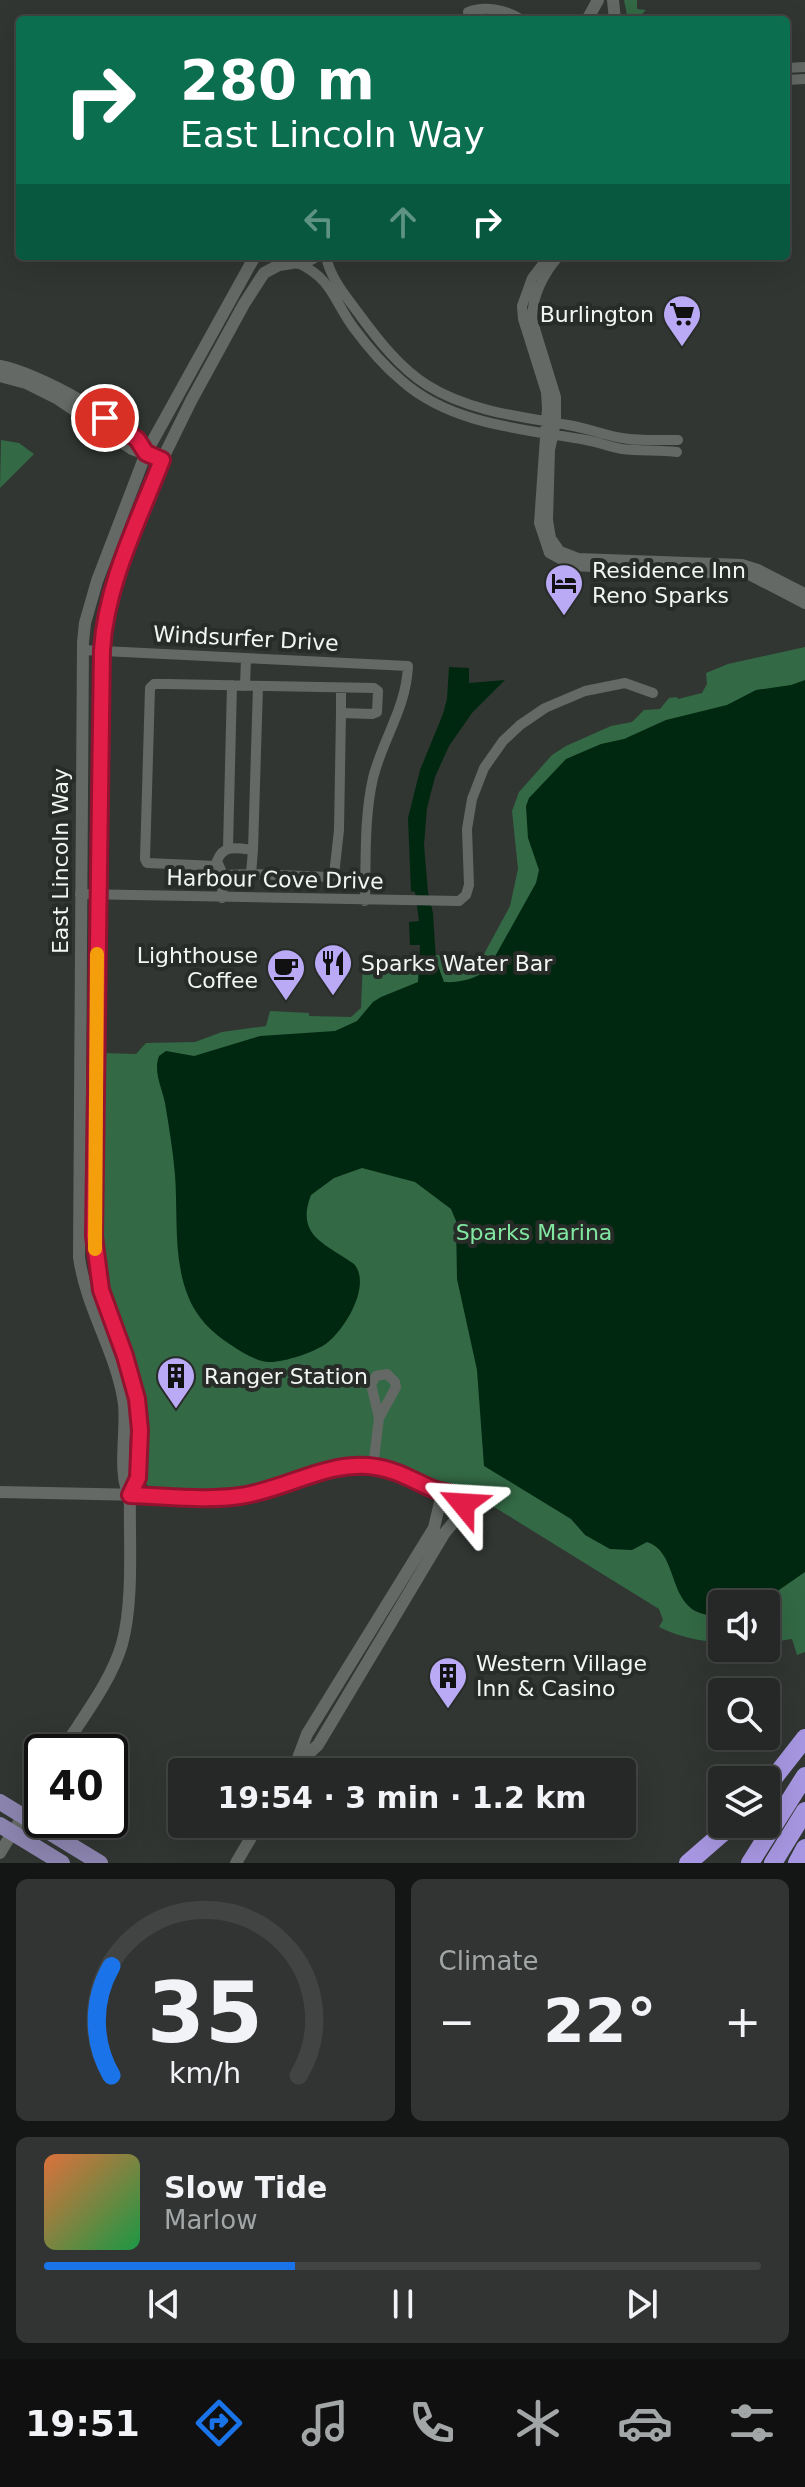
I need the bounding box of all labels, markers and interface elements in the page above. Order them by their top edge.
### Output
text: 280 m [180,47,375,112]
icon: right [48,48,152,152]
text: East Lincoln Way [180,114,485,155]
icon: left [297,200,341,244]
icon: ahead [381,200,425,244]
icon: right [465,200,509,244]
supermarket icon: Burlington [661,293,703,348]
place label: Burlington [540,302,654,327]
pin [71,384,139,452]
icon: arrive [83,396,127,440]
place label: Residence Inn Reno Sparks [592,558,746,608]
hotel icon: Residence Inn Reno Sparks [543,562,585,617]
street label: Windsurfer Drive [153,621,339,656]
street label: East Lincoln Way [48,768,73,954]
street label: Harbour Cove Drive [166,865,384,894]
restaurant icon: Sparks Water Bar [312,942,354,997]
place label: Lighthouse Coffee [137,943,258,993]
cafe icon: Lighthouse Coffee [265,947,307,1002]
place label: Sparks Water Bar [361,951,553,976]
park label: Sparks Marina [456,1220,612,1245]
building icon: Ranger Station [155,1355,197,1410]
place label: Ranger Station [204,1364,368,1389]
position arrow [421,1462,505,1546]
map controls [708,1590,780,1838]
button: sound [708,1590,780,1662]
place label: Western Village Inn & Casino [476,1651,647,1701]
building icon: Western Village Inn & Casino [427,1655,469,1710]
button: search [708,1678,780,1750]
speed limit sign: 40 [24,1734,128,1838]
button: layers [708,1766,780,1838]
text: 19:54 · 3 min · 1.2 km [217,1780,587,1815]
text: Climate [439,1946,539,1976]
text: 35 [147,1965,263,2062]
text: 22° [543,1986,657,2056]
text: − [439,1996,475,2047]
text: + [724,1996,761,2047]
text: km/h [169,2056,241,2090]
text: Slow Tide [164,2170,327,2205]
text: Marlow [164,2205,257,2235]
icon: previous [142,2282,186,2326]
icon: pause [381,2282,425,2326]
icon: next [620,2282,664,2326]
icon: directions [191,2395,247,2451]
icon: music [297,2395,353,2451]
icon: phone [404,2395,460,2451]
icon: climate [510,2395,566,2451]
icon: car [617,2395,673,2451]
icon: filters [724,2395,780,2451]
text: 19:51 [25,2403,140,2444]

